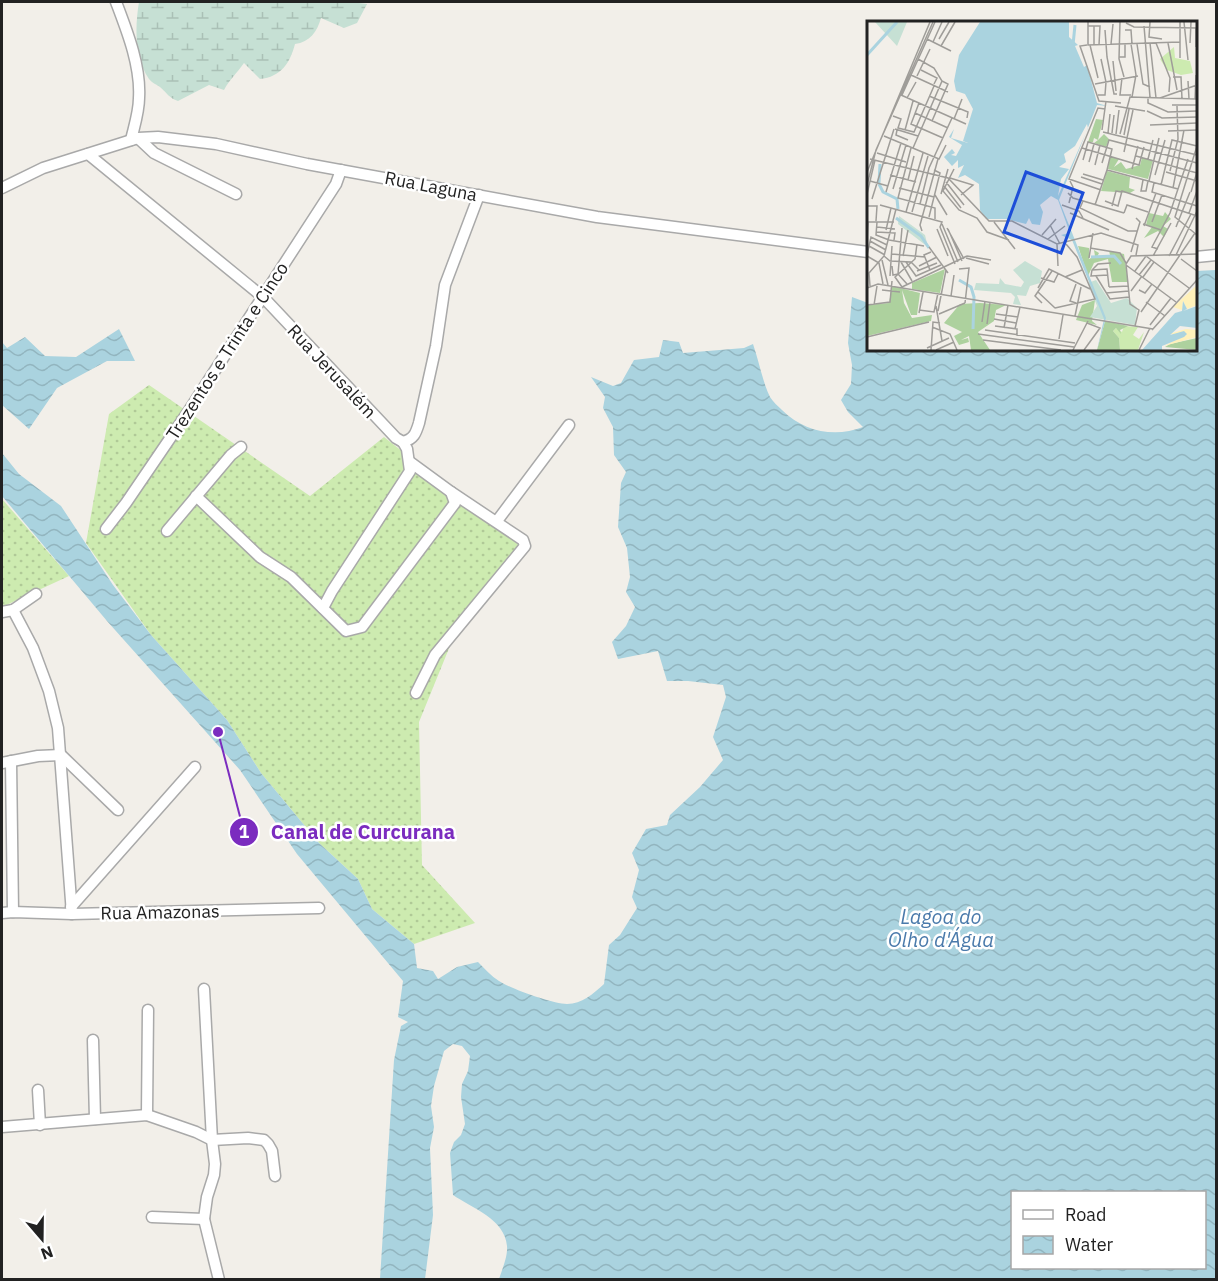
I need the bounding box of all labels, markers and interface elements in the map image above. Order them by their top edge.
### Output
inset map [867,21,1197,351]
street label: Rua Laguna [383,166,480,206]
street label: Trezentos e Trinta e Cinco [161,258,293,444]
street label: Rua Jerusalém [283,319,381,423]
callout: Canal de Curcurana [229,813,467,851]
text: Canal de Curcurana [271,818,455,845]
text: 1 [239,820,250,843]
street label: Rua Amazonas [100,899,220,925]
water label: Lagoa do Olho d'Água [888,903,994,953]
legend [1011,1191,1206,1269]
text: Road [1065,1203,1106,1226]
north arrow [12,1209,72,1269]
text: Water [1065,1233,1114,1256]
text: N [38,1242,56,1264]

